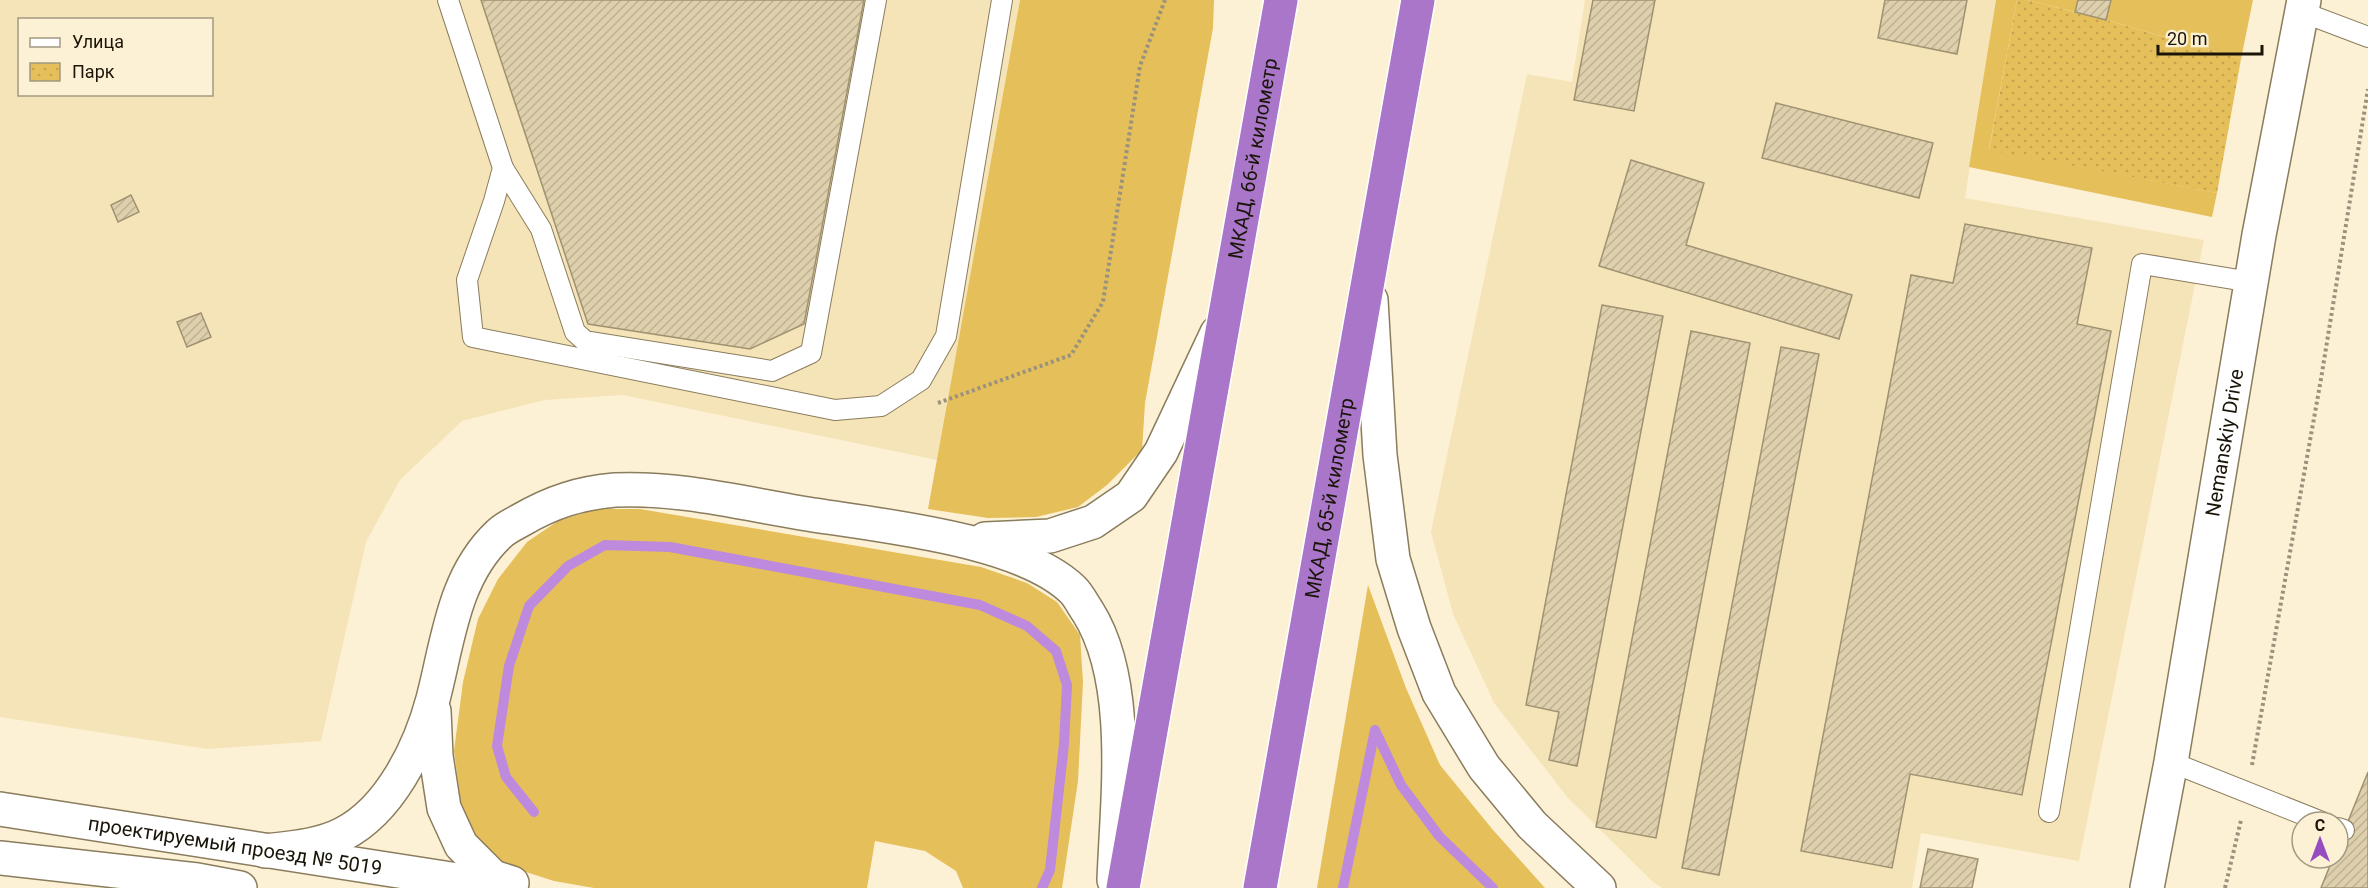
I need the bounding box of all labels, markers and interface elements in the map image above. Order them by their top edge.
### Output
legend [18,18,213,96]
scale bar [2158,18,2262,56]
text: 20 m [2167,28,2207,49]
text: Улица [72,31,124,52]
street label: МКАД, 66-й километр [1223,56,1282,261]
text: Парк [72,61,115,82]
street label: Nemanskiy Drive [2200,367,2248,518]
street label: МКАД, 65-й километр [1300,396,1359,600]
north arrow [2290,810,2350,870]
street label: проектируемый проезд № 5019 [86,811,384,880]
text: С [2315,816,2325,835]

